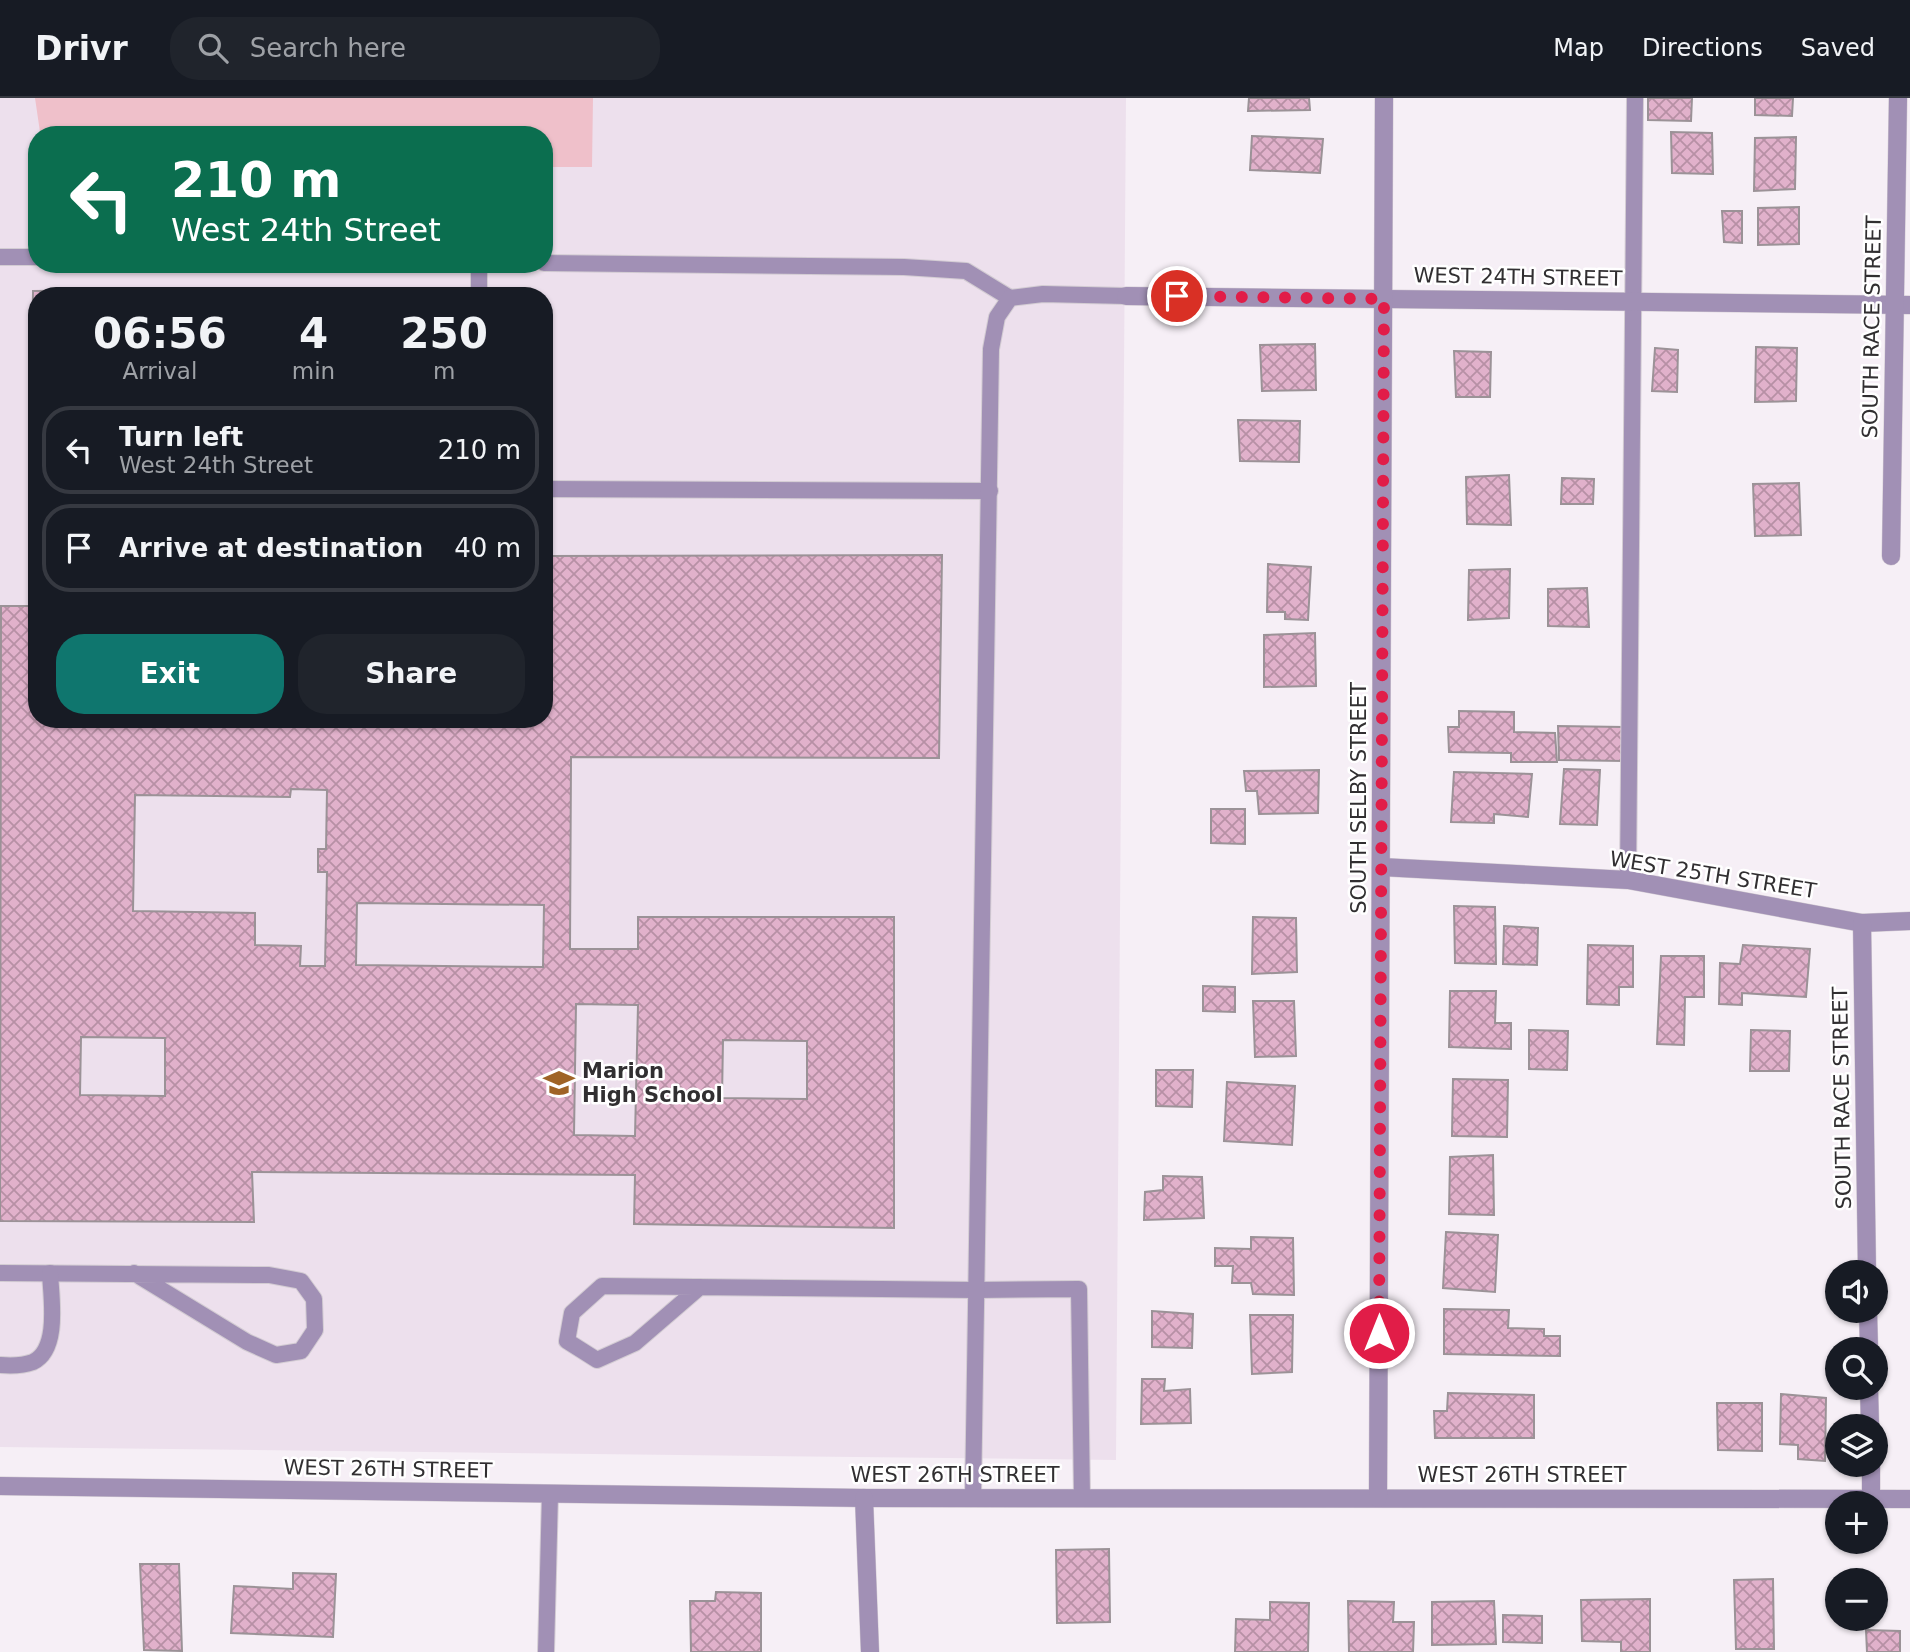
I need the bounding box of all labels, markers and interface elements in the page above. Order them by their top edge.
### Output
search box [170,17,660,80]
text: Drivr [35,29,128,68]
icon: search [194,29,232,67]
text: Search here [250,33,406,63]
text: Map [1553,34,1604,62]
text: Directions [1642,34,1763,62]
text: Saved [1801,34,1875,62]
text: 210 m [171,152,341,209]
icon: left [56,154,147,245]
text: West 24th Street [171,211,441,249]
street label: SOUTH RACE STREET [1858,215,1886,439]
street label: WEST 24TH STREET [1413,263,1623,291]
pin [1147,266,1207,326]
icon: arrive [1158,277,1196,315]
text: 06:56 [93,309,227,358]
text: 4 [299,309,328,358]
text: 250 [400,309,488,358]
text: Arrival [123,358,197,384]
text: min [292,358,335,384]
text: m [433,358,455,384]
text: Turn left [119,422,243,452]
icon: left [60,431,98,469]
text: 210 m [438,435,521,465]
text: West 24th Street [119,452,313,478]
icon: arrive [60,529,98,567]
text: Arrive at destination [119,533,423,563]
text: 40 m [454,533,521,563]
button: Exit [56,634,284,714]
button: Share [298,634,525,714]
street label: SOUTH SELBY STREET [1347,682,1371,914]
street label: WEST 25TH STREET [1608,847,1818,903]
street label: SOUTH RACE STREET [1828,986,1856,1210]
place label: Marion High School [582,1059,723,1107]
school or university icon: Marion High School [542,1066,576,1100]
map controls [1825,1260,1888,1631]
button: sound [1825,1260,1888,1323]
position arrow [1342,1296,1416,1370]
button: search [1825,1337,1888,1400]
button: layers [1825,1414,1888,1477]
street label: WEST 26TH STREET [283,1455,493,1483]
street label: WEST 26TH STREET [851,1463,1060,1487]
street label: WEST 26TH STREET [1418,1463,1627,1487]
button: + [1825,1491,1888,1554]
button: − [1825,1568,1888,1631]

